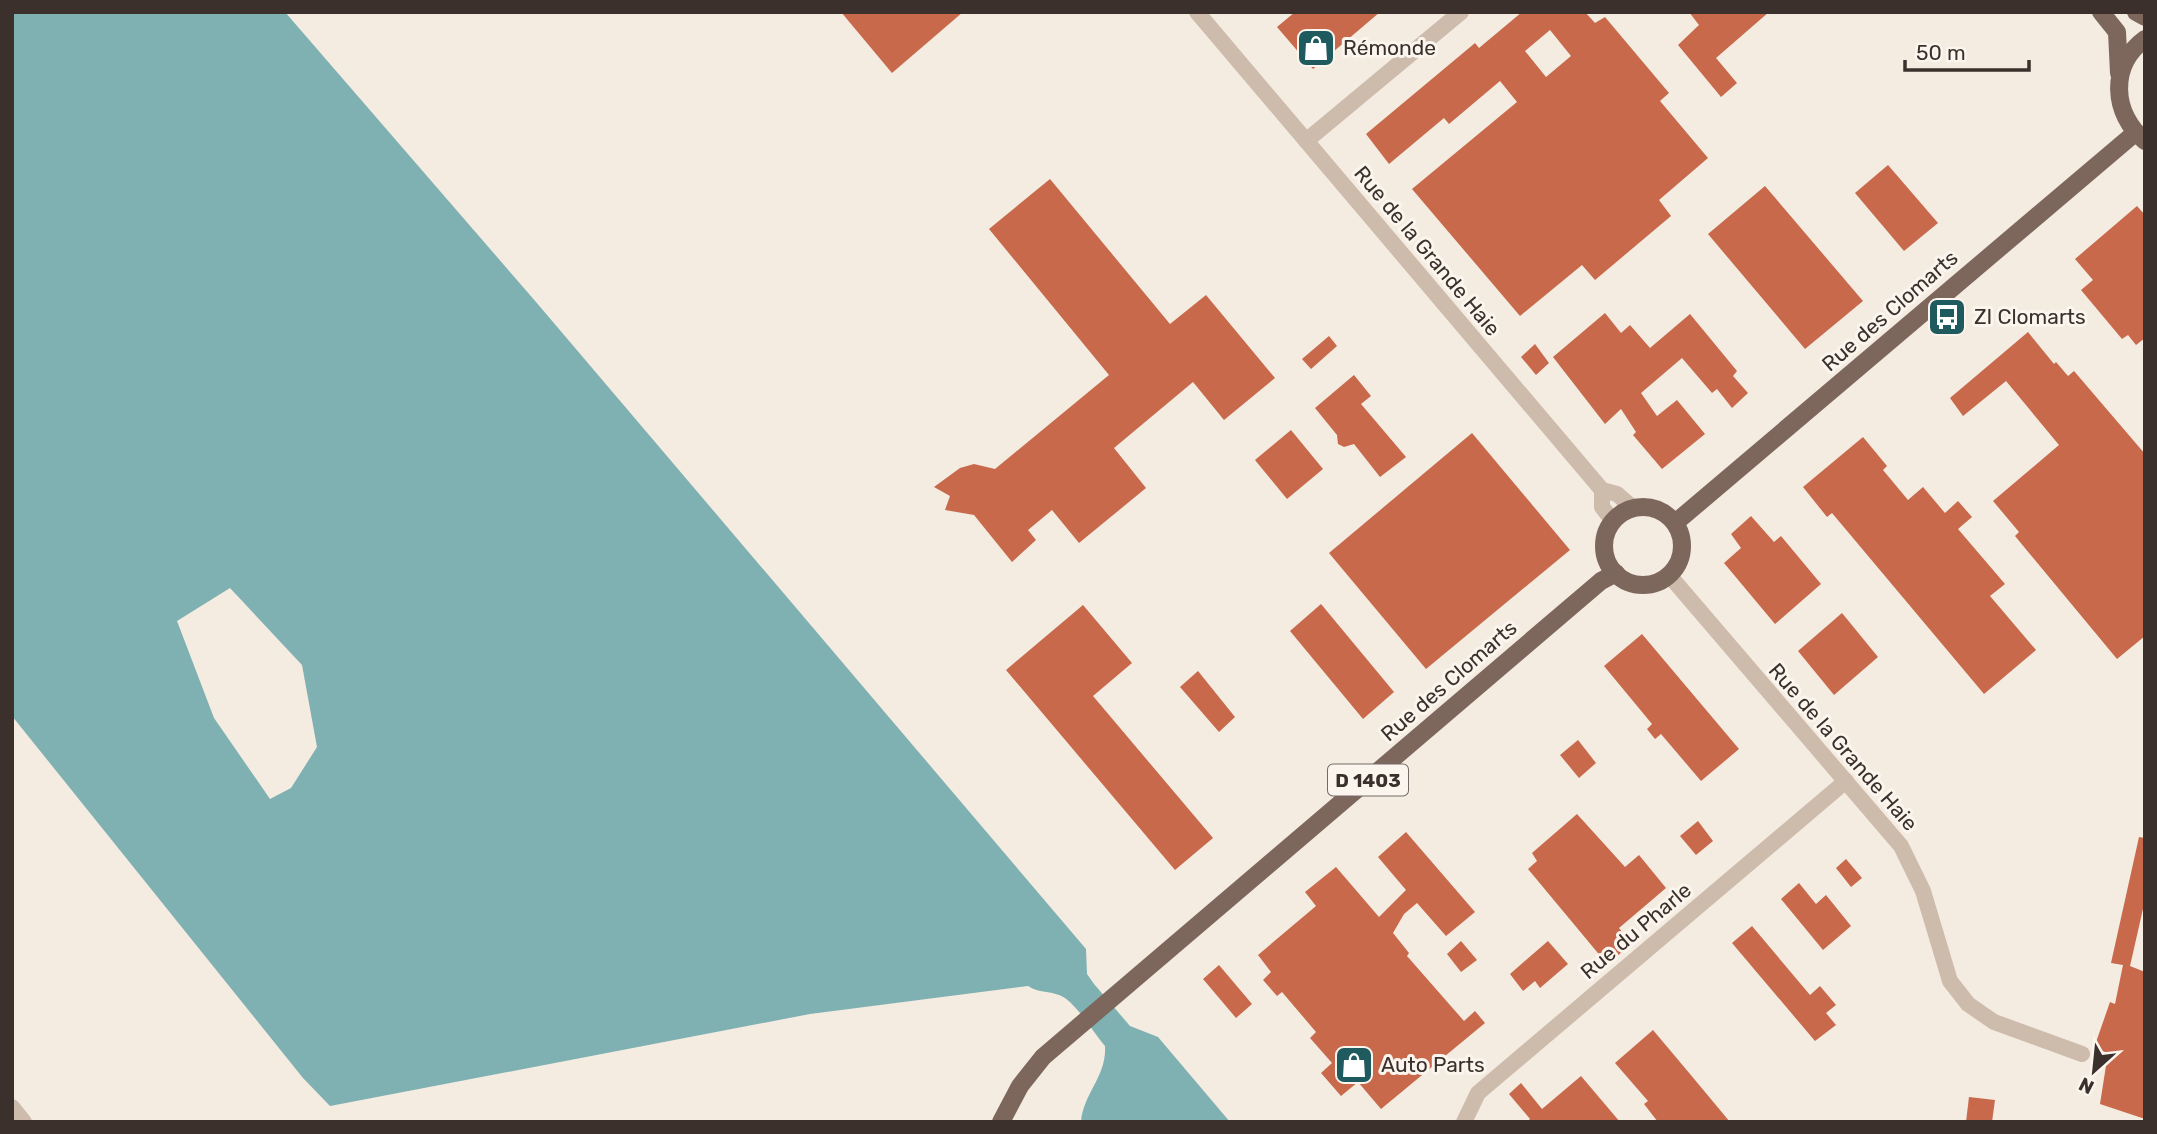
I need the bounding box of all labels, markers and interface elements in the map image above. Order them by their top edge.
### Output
shop icon: Rémonde [1295,27,1337,69]
scale bar [1905,28,2029,72]
place label: Rémonde [1343,35,1436,60]
text: 50 m [1916,40,1966,65]
street label: Rue de la Grande Haie [1349,161,1506,341]
street label: Rue des Clomarts [1817,245,1963,376]
bus stop icon: ZI Clomarts [1926,296,1968,338]
place label: ZI Clomarts [1974,304,2086,329]
street label: Rue des Clomarts [1376,615,1522,746]
street label: Rue de la Grande Haie [1764,658,1923,836]
road number: D 1403 [1328,764,1408,796]
street label: Rue du Pharle [1575,877,1696,984]
north arrow [2059,1036,2129,1106]
shop icon: Auto Parts [1333,1044,1375,1086]
place label: Auto Parts [1381,1052,1485,1077]
text: N [2075,1072,2098,1099]

